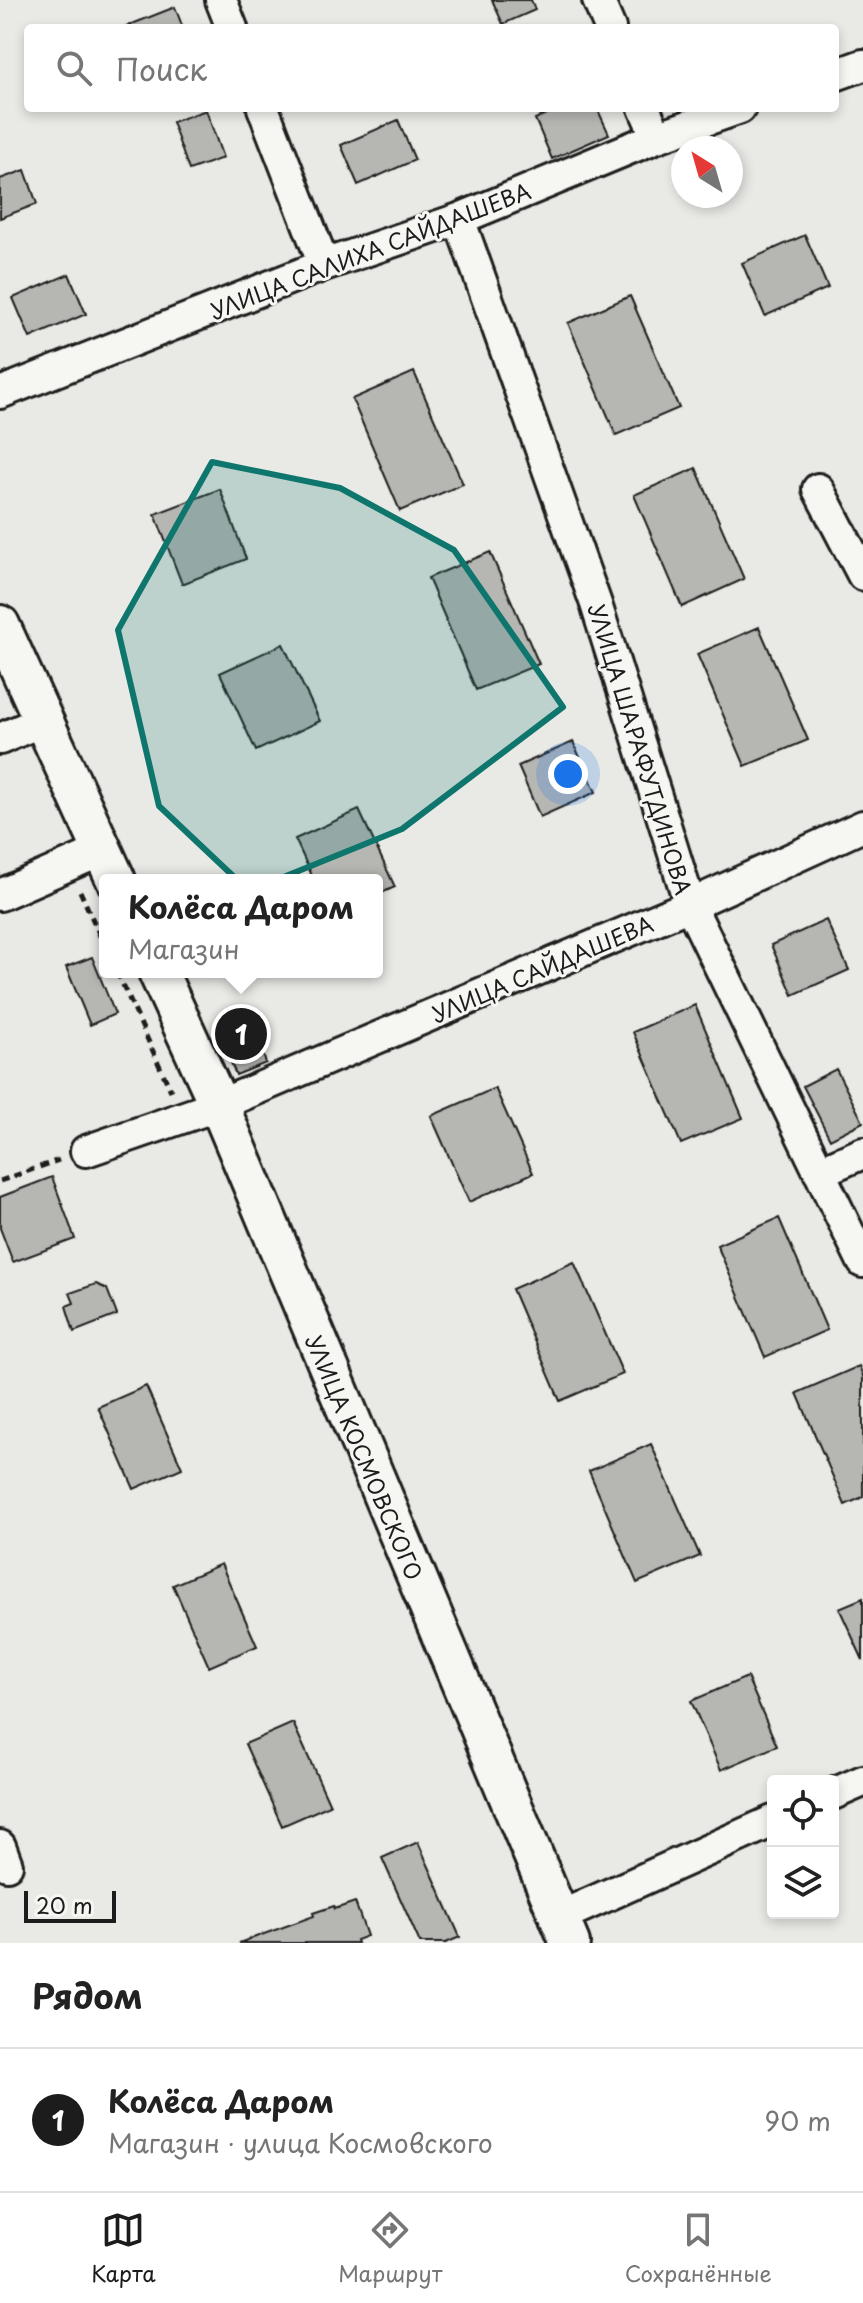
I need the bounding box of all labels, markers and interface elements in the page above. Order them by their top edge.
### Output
search box [24,24,839,112]
icon: search [52,46,96,90]
text: Поиск [116,46,207,91]
north arrow [671,136,743,208]
street label: УЛИЦА САЛИХА САЙДАШЕВА [205,173,535,326]
street label: УЛИЦА ШАРАФУТДИНОВА [581,599,701,899]
your location [548,754,588,794]
popup [99,874,383,978]
text: Колёса Даром [128,884,354,929]
street label: УЛИЦА САЙДАШЕВА [426,906,658,1030]
text: Магазин [128,929,239,968]
pin: 1 [215,1004,267,1064]
street label: УЛИЦА КОСМОВСКОГО [298,1329,432,1585]
map controls [767,1775,839,1919]
button: locate [767,1775,839,1847]
button: layers [767,1847,839,1919]
scale bar [24,1887,116,1923]
text: 20 m [36,1888,93,1921]
text: Рядом [32,1969,143,2021]
text: Колёса Даром [108,2078,334,2123]
text: 1 [52,2101,64,2140]
text: 90 m [764,2101,831,2140]
text: Магазин · улица Космовского [108,2123,493,2162]
tab: Карта [91,2208,156,2289]
tab: Маршрут [338,2208,442,2289]
tab: Сохранённые [625,2208,772,2289]

